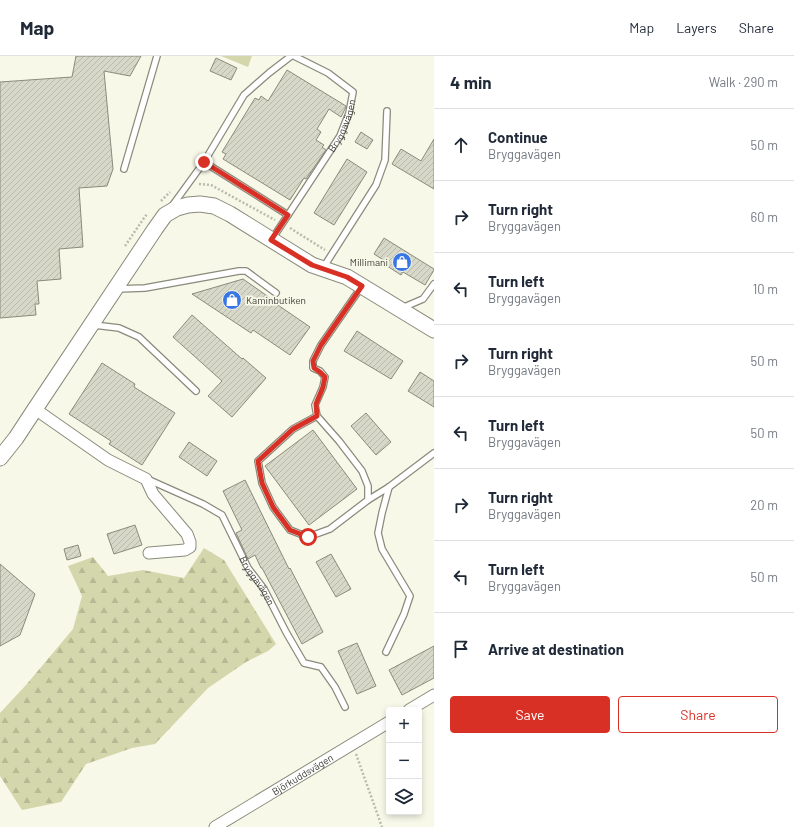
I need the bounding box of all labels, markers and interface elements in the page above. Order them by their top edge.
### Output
text: Map [20,16,54,39]
text: Map [629,19,654,36]
text: Layers [676,19,717,36]
text: Share [739,19,774,36]
text: 4 min [450,72,492,92]
text: Walk · 290 m [709,74,778,90]
street label: Bryggavägen [325,98,357,154]
text: Continue [488,128,548,146]
icon: ahead [450,134,472,156]
text: 50 m [751,137,778,153]
text: Bryggavägen [488,146,561,162]
route end [195,153,213,171]
text: Turn right [488,200,553,218]
icon: right [450,206,472,228]
text: 60 m [751,209,778,225]
text: Bryggavägen [488,218,561,234]
shop icon: Millimani [391,251,413,273]
place label: Millimani [350,256,388,268]
text: Turn left [488,272,544,290]
icon: left [450,278,472,300]
text: 10 m [753,281,778,297]
shop icon: Kaminbutiken [221,289,243,311]
text: Bryggavägen [488,290,561,306]
place label: Kaminbutiken [246,294,306,306]
text: Turn right [488,344,553,362]
icon: right [450,350,472,372]
text: 50 m [751,353,778,369]
text: Bryggavägen [488,362,561,378]
text: Turn left [488,416,544,434]
icon: left [450,422,472,444]
text: 50 m [751,425,778,441]
text: Bryggavägen [488,434,561,450]
text: Turn right [488,488,553,506]
icon: right [450,494,472,516]
text: 20 m [750,497,778,513]
text: Bryggavägen [488,506,561,522]
route start [299,528,317,546]
street label: Bryggavägen [237,554,277,607]
text: Turn left [488,560,544,578]
icon: left [450,566,472,588]
text: 50 m [751,569,778,585]
text: Bryggavägen [488,578,561,594]
icon: arrive [450,638,472,660]
text: Arrive at destination [488,640,624,658]
button: Save [450,696,610,733]
button: Share [618,696,778,733]
map controls [386,707,422,815]
button: + [386,707,422,743]
button: − [386,743,422,779]
street label: Björkuddsvägen [270,751,335,797]
button: layers [386,779,422,815]

